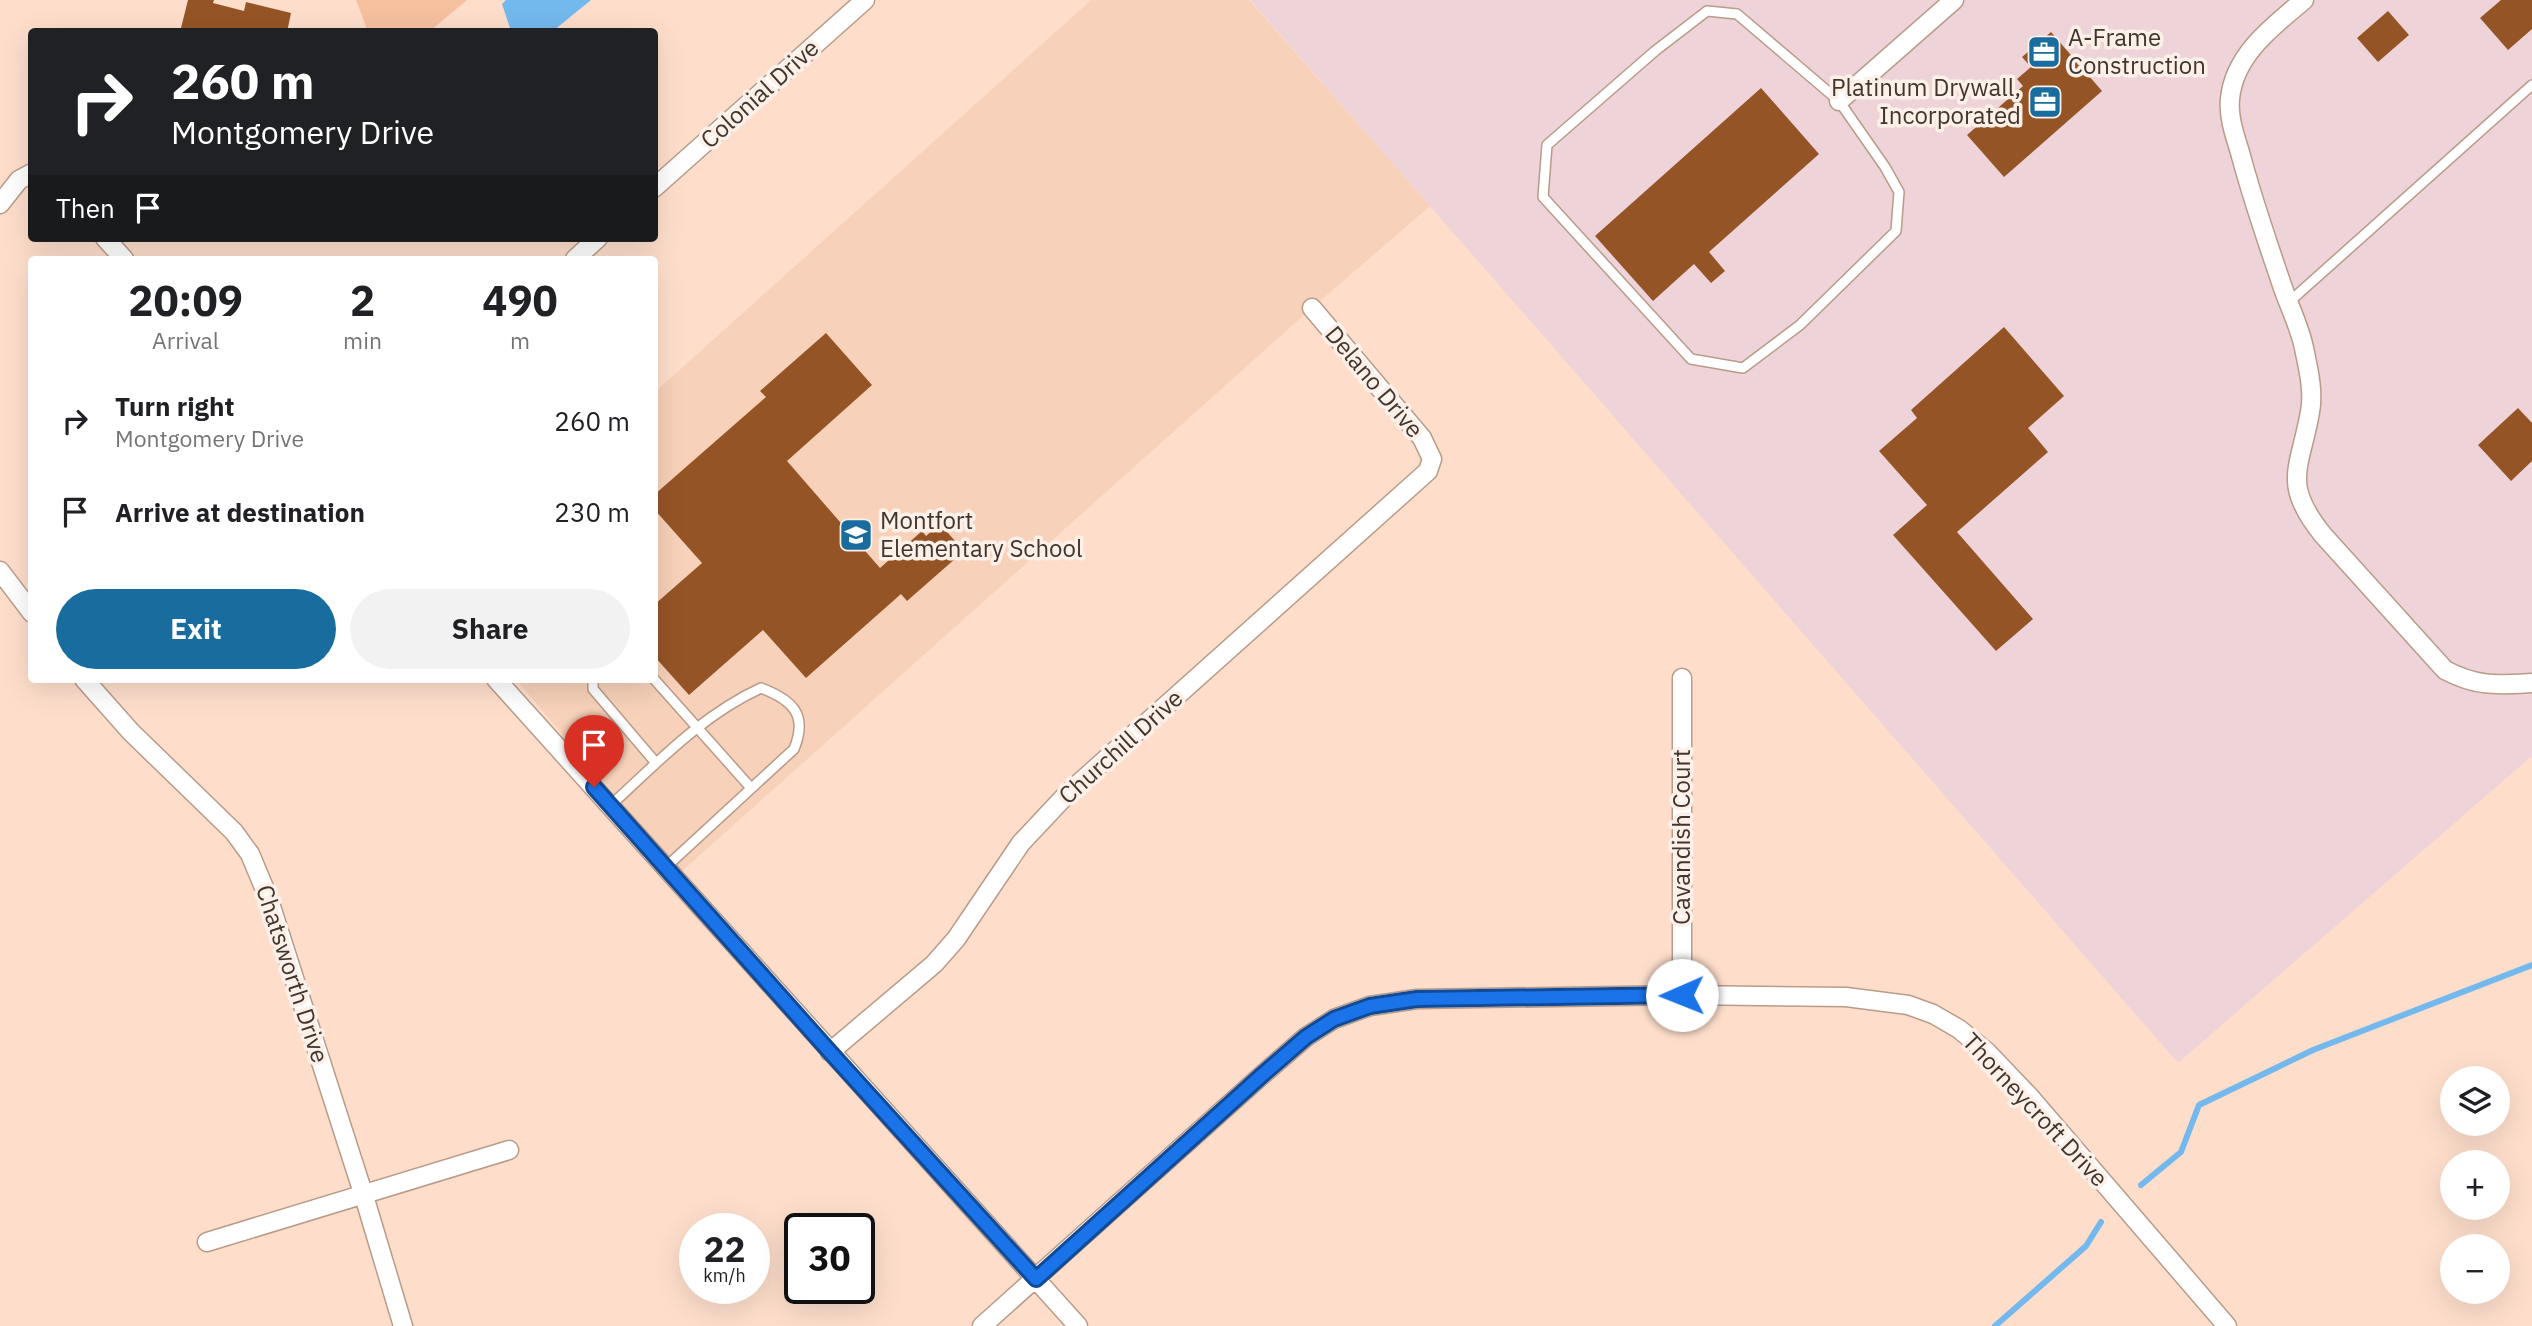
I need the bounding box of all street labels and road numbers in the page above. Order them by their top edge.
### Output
street label: Colonial Drive [693,32,825,155]
street label: Delano Drive [1318,319,1431,444]
street label: Churchill Drive [1051,682,1189,811]
street label: Cavandish Court [1665,749,1697,925]
street label: Chatsworth Drive [249,881,337,1067]
street label: Thorneycroft Drive [1956,1025,2116,1193]

